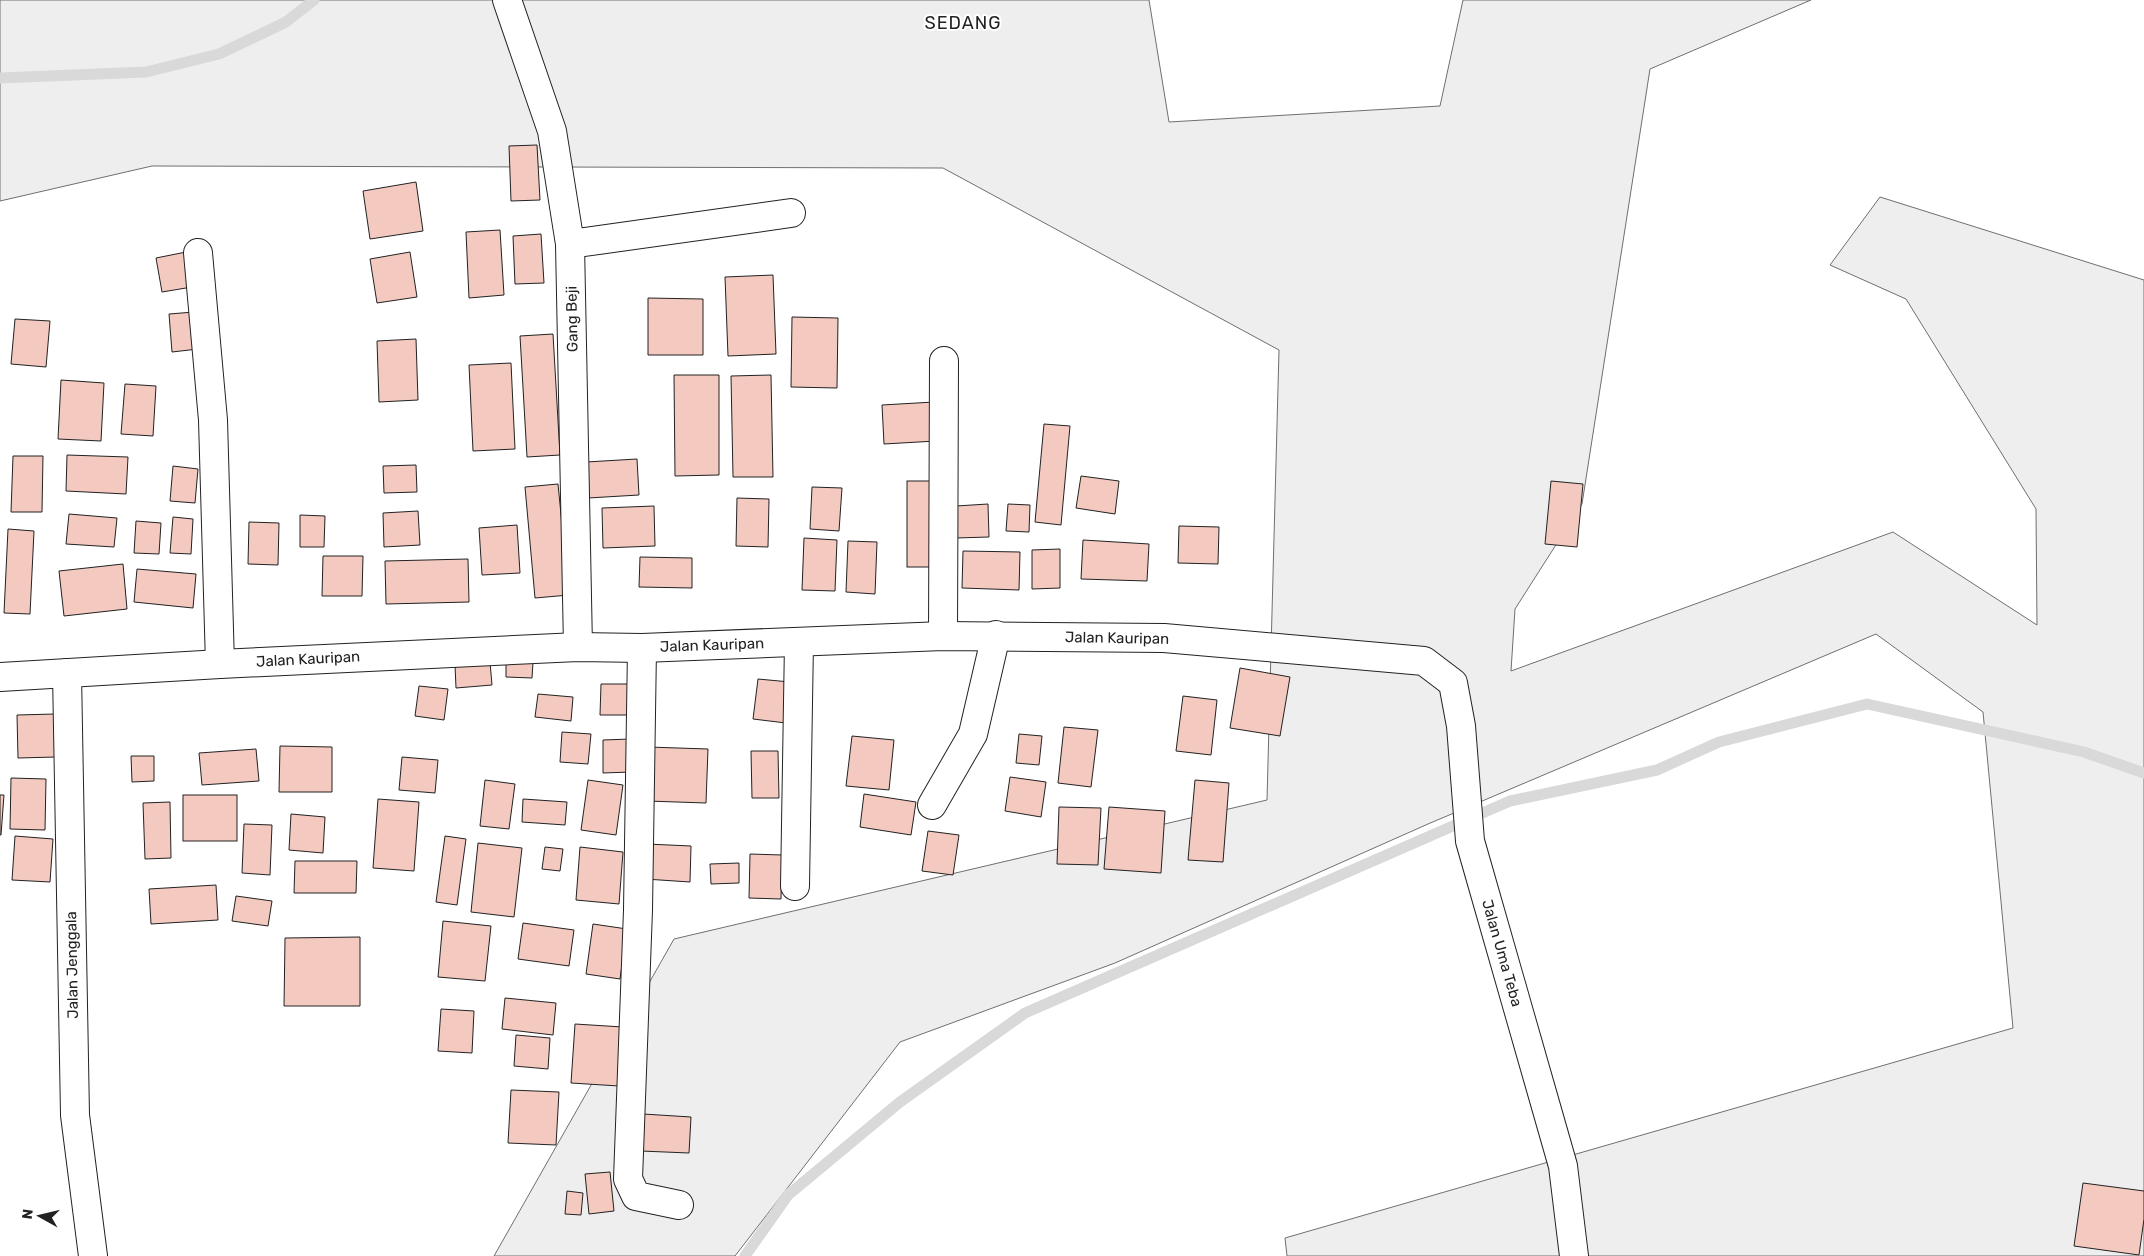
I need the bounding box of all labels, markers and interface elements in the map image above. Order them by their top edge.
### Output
district label: SEDANG [924,12,1002,34]
street label: Gang Beji [562,286,582,352]
street label: Jalan Kauripan [1065,628,1169,648]
street label: Jalan Kauripan [660,634,764,656]
street label: Jalan Kauripan [255,647,361,671]
street label: Jalan Uma Teba [1478,897,1526,1009]
street label: Jalan Jenggala [62,911,82,1019]
north arrow [15,1191,65,1241]
text: N [19,1208,37,1220]

